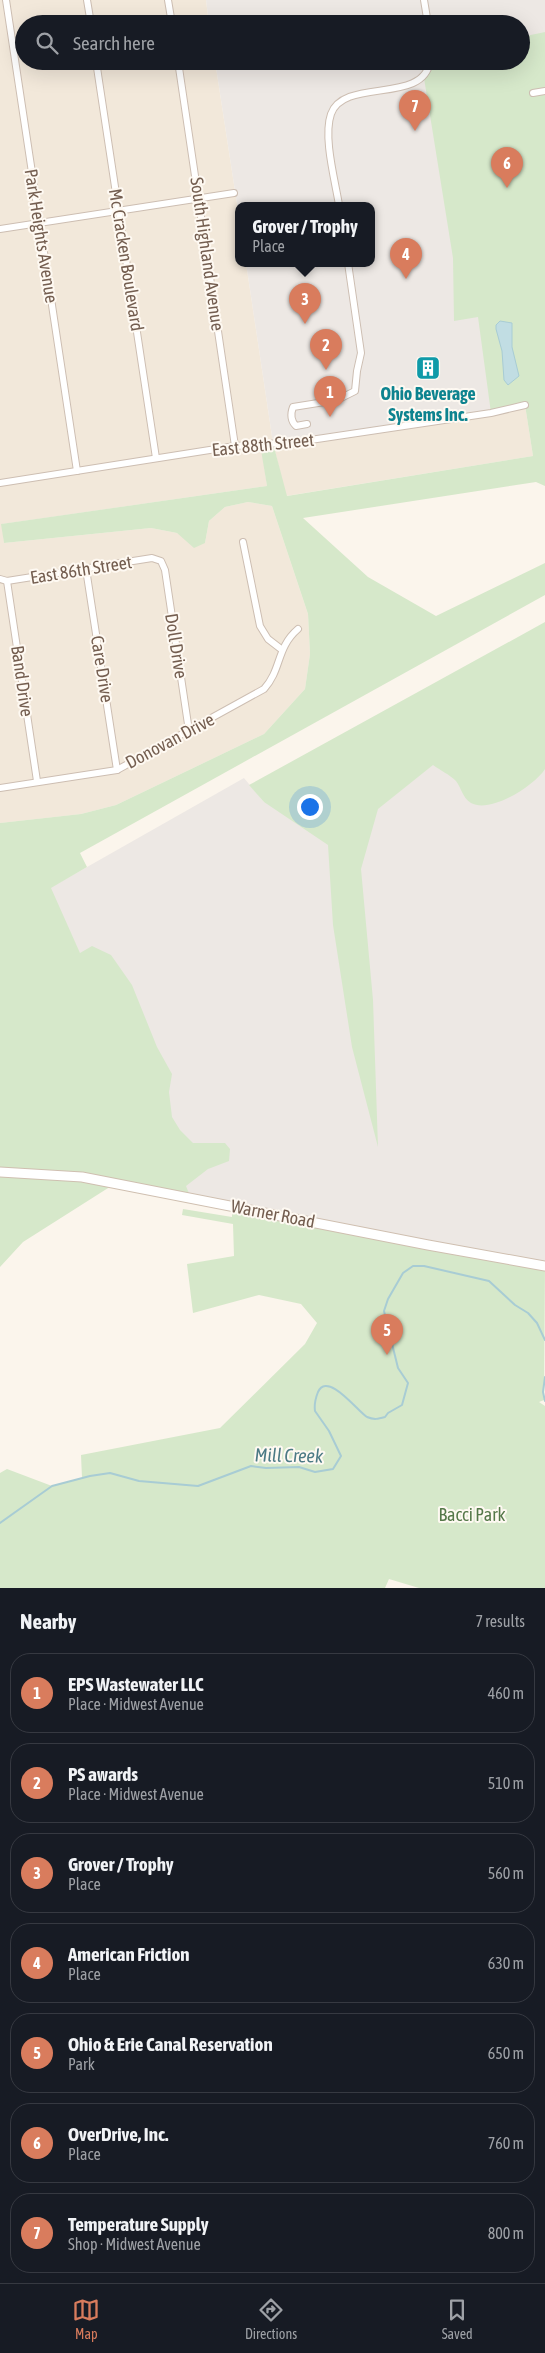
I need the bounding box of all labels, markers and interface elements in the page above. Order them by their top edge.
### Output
search box [15,15,530,70]
icon: search [33,29,61,57]
text: Search here [73,32,155,54]
pin: 7 [399,90,431,131]
pin: 6 [491,147,523,188]
street label: Park Heights Avenue [21,167,62,305]
street label: South Highland Avenue [186,176,229,332]
street label: Mc Cracken Boulevard [105,187,148,333]
popup [235,202,375,267]
text: Grover / Trophy [252,215,358,237]
text: Place [252,237,285,255]
pin: 4 [390,238,422,279]
pin: 3 [289,283,321,324]
pin: 2 [310,329,342,370]
building icon: Ohio Beverage Systems Inc. [415,355,441,381]
pin: 1 [314,376,346,417]
place label: Ohio Beverage Systems Inc. [380,383,476,425]
street label: East 88th Street [211,429,315,460]
street label: East 86th Street [28,551,133,588]
street label: Doll Drive [161,612,192,680]
street label: Care Drive [87,634,118,704]
street label: Band Drive [7,644,38,718]
street label: Donovan Drive [122,708,218,773]
your location [297,794,323,820]
street label: Warner Road [229,1195,317,1232]
pin: 5 [371,1314,403,1355]
water label: Mill Creek [255,1443,324,1467]
park label: Bacci Park [439,1504,506,1525]
text: Nearby [20,1609,76,1633]
text: 7 results [475,1612,525,1630]
text: EPS Wastewater LLC [68,1673,203,1695]
text: 1 [33,1684,41,1702]
text: 460 m [488,1684,524,1702]
text: Place · Midwest Avenue [68,1695,204,1713]
text: PS awards [68,1763,138,1785]
text: 2 [33,1774,41,1792]
text: 510 m [488,1774,524,1792]
text: Place · Midwest Avenue [68,1785,204,1803]
text: Grover / Trophy [68,1853,174,1875]
text: 3 [33,1864,41,1882]
text: 560 m [488,1864,524,1882]
text: Place [68,1875,101,1893]
text: American Friction [68,1943,190,1965]
text: 4 [33,1954,41,1972]
text: 630 m [488,1954,524,1972]
text: Place [68,1965,101,1983]
text: Ohio & Erie Canal Reservation [68,2033,273,2055]
text: 5 [33,2044,41,2062]
text: 650 m [488,2044,524,2062]
text: Park [68,2055,95,2073]
text: OverDrive, Inc. [68,2123,168,2145]
text: 6 [33,2134,41,2152]
text: 760 m [488,2134,524,2152]
text: Place [68,2145,101,2163]
text: Temperature Supply [68,2213,209,2235]
text: 7 [33,2224,41,2242]
text: 800 m [488,2224,524,2242]
text: Shop · Midwest Avenue [68,2235,201,2253]
tab: Map [72,2296,100,2342]
tab: Directions [245,2296,297,2342]
tab: Saved [442,2296,473,2342]

